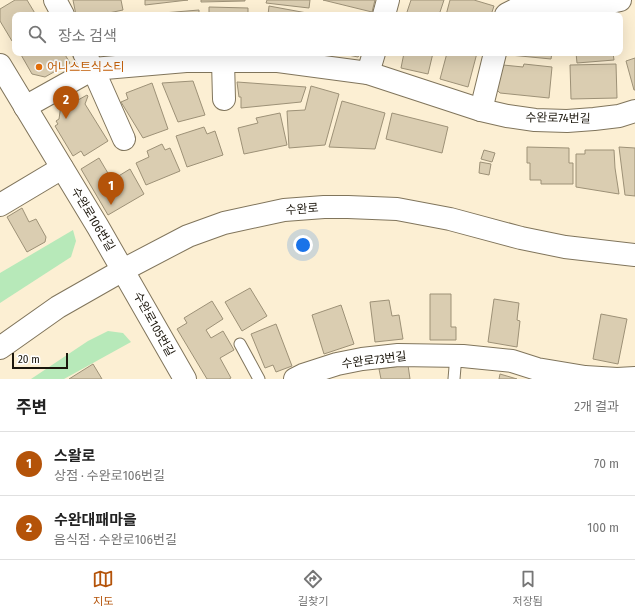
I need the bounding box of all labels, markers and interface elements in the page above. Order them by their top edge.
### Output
search box [12,12,623,56]
icon: search [26,23,48,45]
text: 장소 검색 [58,27,117,45]
place label: 어니스트식스티 [47,60,124,74]
marker: 어니스트식스티 [34,62,44,72]
pin: 2 [53,86,79,119]
street label: 수완로74번길 [525,110,591,126]
pin: 1 [98,172,124,205]
street label: 수완로106번길 [68,184,118,254]
street label: 수완로 [285,201,319,217]
your location [293,235,313,255]
street label: 수완로105번길 [131,289,177,359]
street label: 수완로73번길 [341,349,407,371]
scale bar [12,351,68,370]
text: 20 m [18,353,40,366]
text: 주변 [16,397,47,418]
text: 2개 결과 [574,399,619,414]
text: 스왈로 [54,447,95,465]
text: 1 [26,456,32,471]
text: 70 m [594,456,619,471]
text: 상점 · 수완로106번길 [54,468,165,483]
text: 수완대패마을 [54,511,137,529]
text: 2 [26,520,32,535]
text: 100 m [587,520,619,535]
text: 음식점 · 수완로106번길 [54,532,177,547]
tab: 지도 [92,568,114,608]
tab: 길찾기 [298,568,328,608]
tab: 저장됨 [513,568,543,608]

